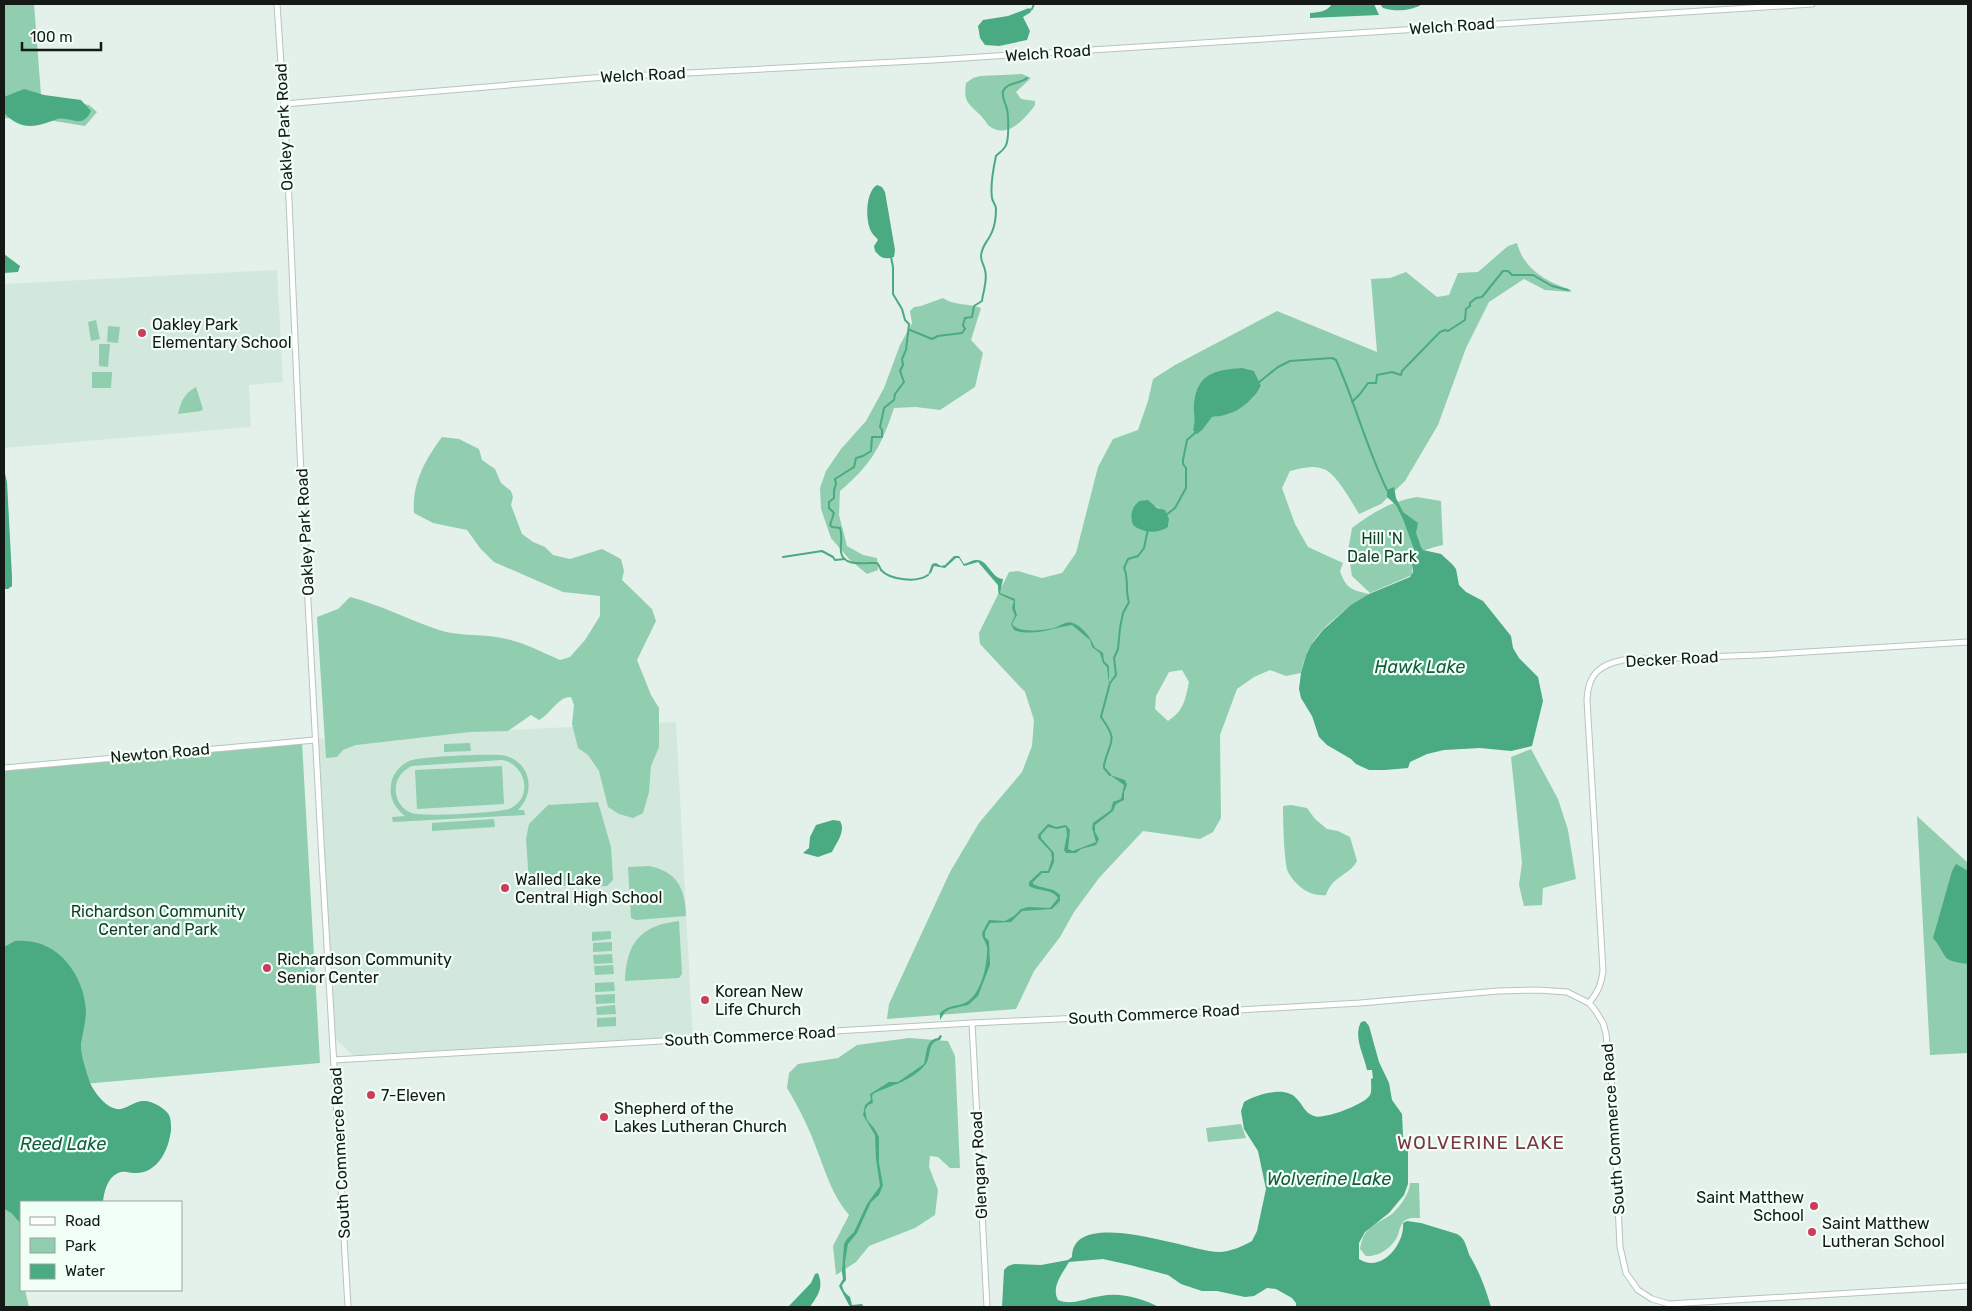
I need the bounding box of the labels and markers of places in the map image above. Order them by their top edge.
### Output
place label: Oakley Park Elementary School [152,315,292,352]
marker: Oakley Park Elementary School [136,327,148,339]
place label: Walled Lake Central High School [515,870,662,907]
marker: Walled Lake Central High School [499,882,511,894]
place label: Richardson Community Senior Center [277,950,452,987]
marker: Richardson Community Senior Center [261,962,273,974]
place label: Korean New Life Church [715,982,804,1019]
marker: Korean New Life Church [699,994,711,1006]
place label: 7-Eleven [381,1086,446,1105]
marker: 7-Eleven [365,1089,377,1101]
place label: Shepherd of the Lakes Lutheran Church [614,1099,787,1136]
marker: Shepherd of the Lakes Lutheran Church [598,1111,610,1123]
place label: Saint Matthew School [1696,1188,1804,1225]
marker: Saint Matthew School [1808,1200,1820,1212]
place label: Saint Matthew Lutheran School [1822,1214,1945,1251]
marker: Saint Matthew Lutheran School [1806,1226,1818,1238]

